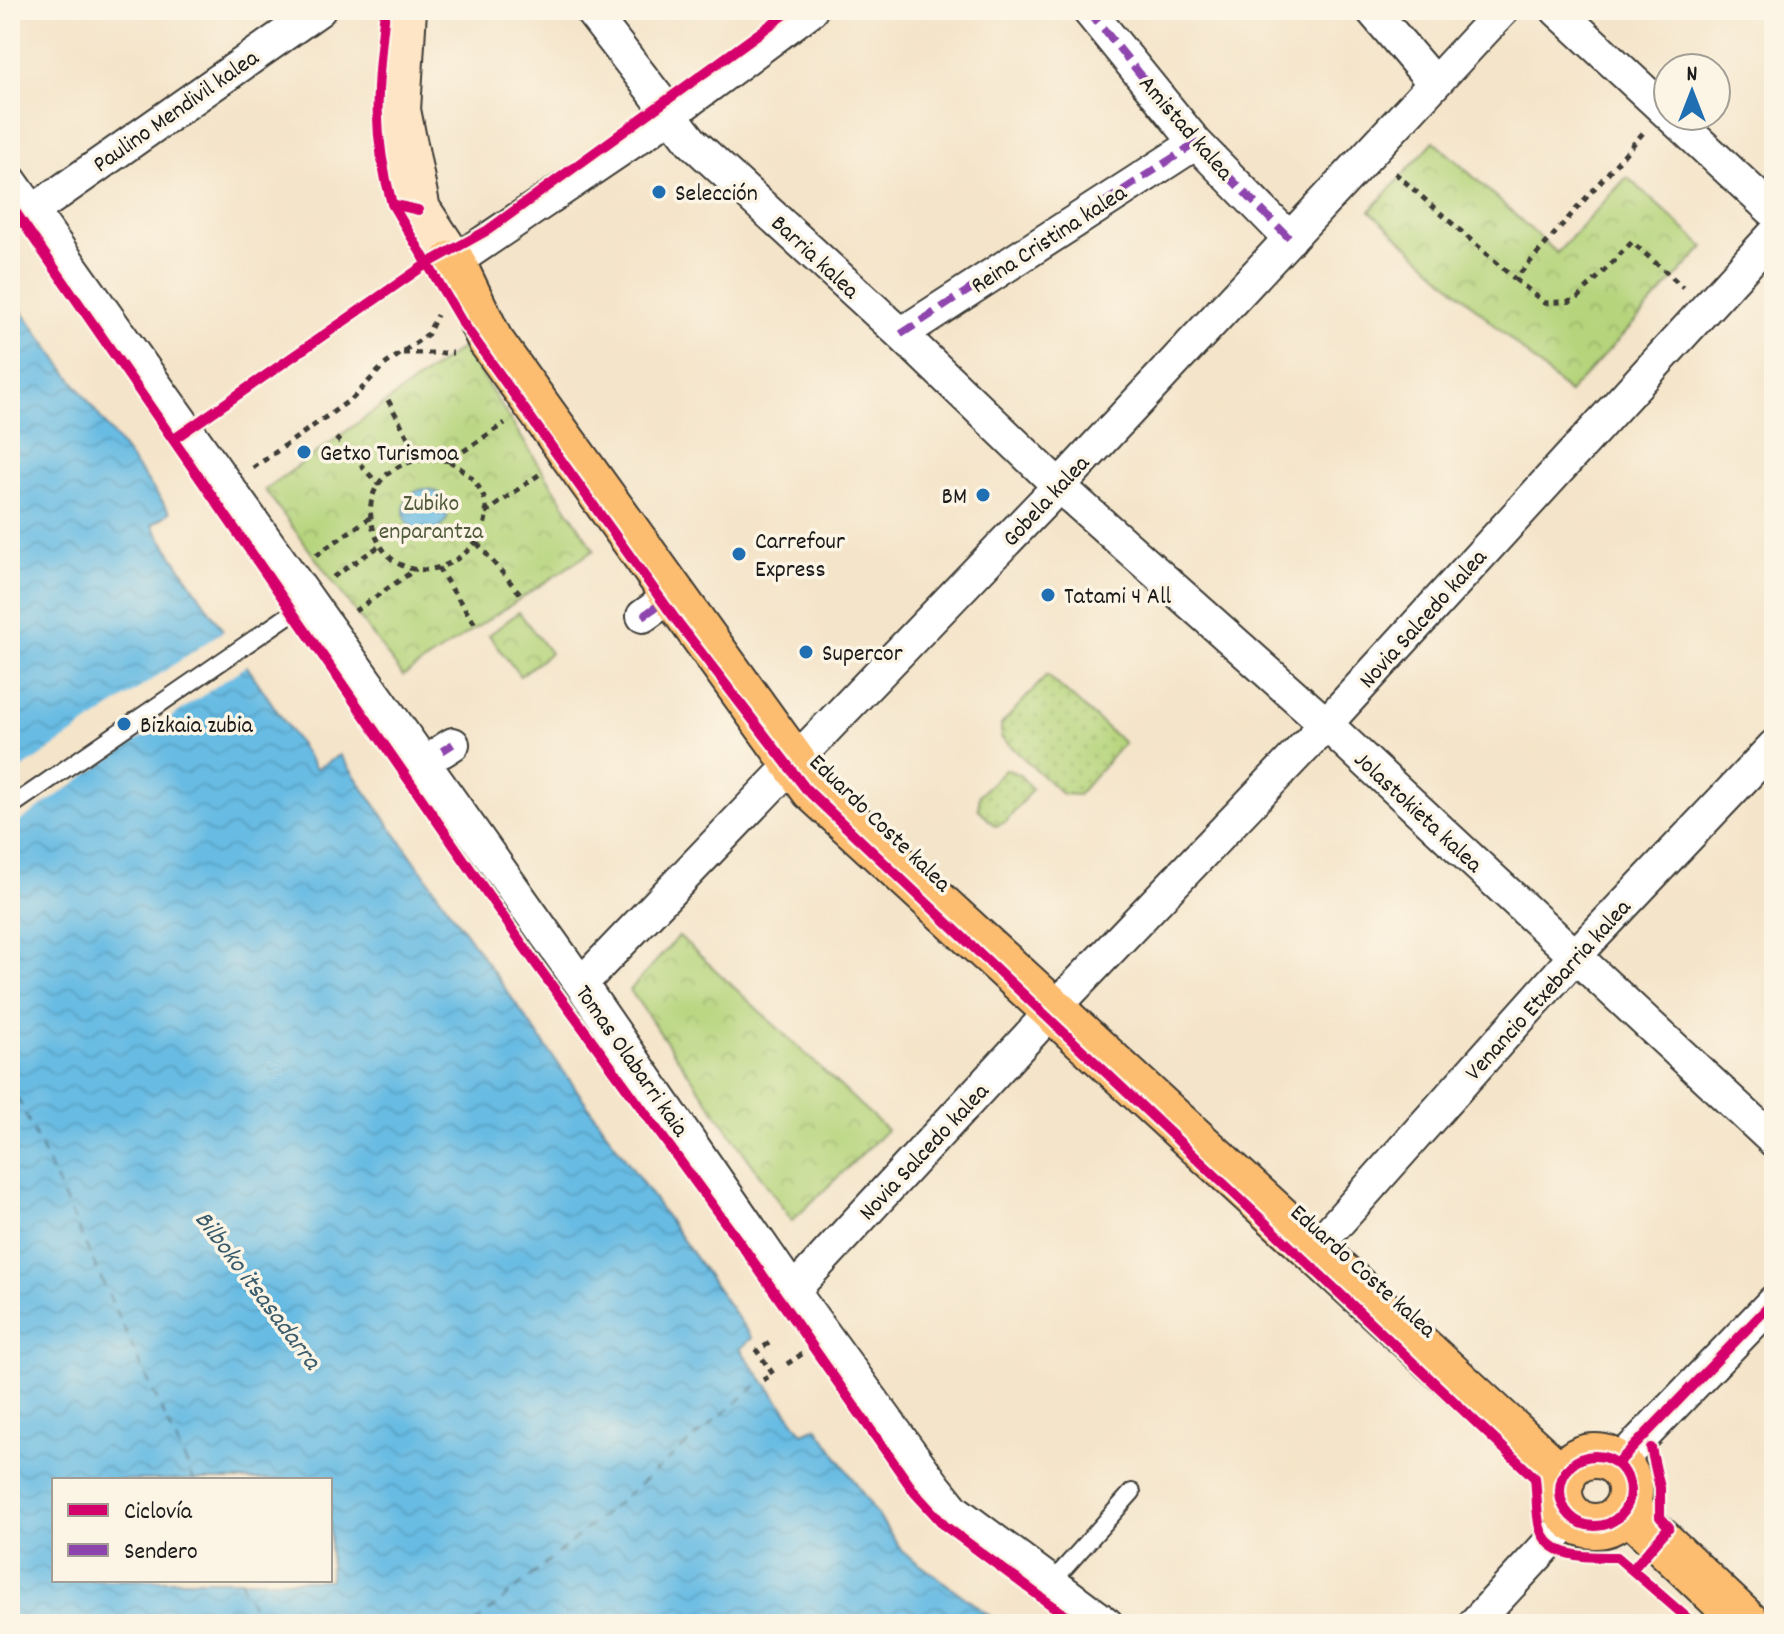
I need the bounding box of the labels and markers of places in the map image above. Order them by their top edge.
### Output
place label: Selección [675,178,758,212]
marker: Selección [650,183,668,201]
place label: Getxo Turismoa [320,438,459,472]
marker: Getxo Turismoa [295,443,313,461]
place label: BM [942,481,967,515]
marker: BM [974,486,992,504]
place label: Carrefour Express [755,526,845,588]
marker: Carrefour Express [730,545,748,563]
place label: Tatami 4 All [1064,581,1172,615]
marker: Tatami 4 All [1039,586,1057,604]
place label: Supercor [822,638,903,672]
marker: Supercor [797,643,815,661]
place label: Bizkaia zubia [140,710,253,744]
marker: Bizkaia zubia [115,715,133,733]

